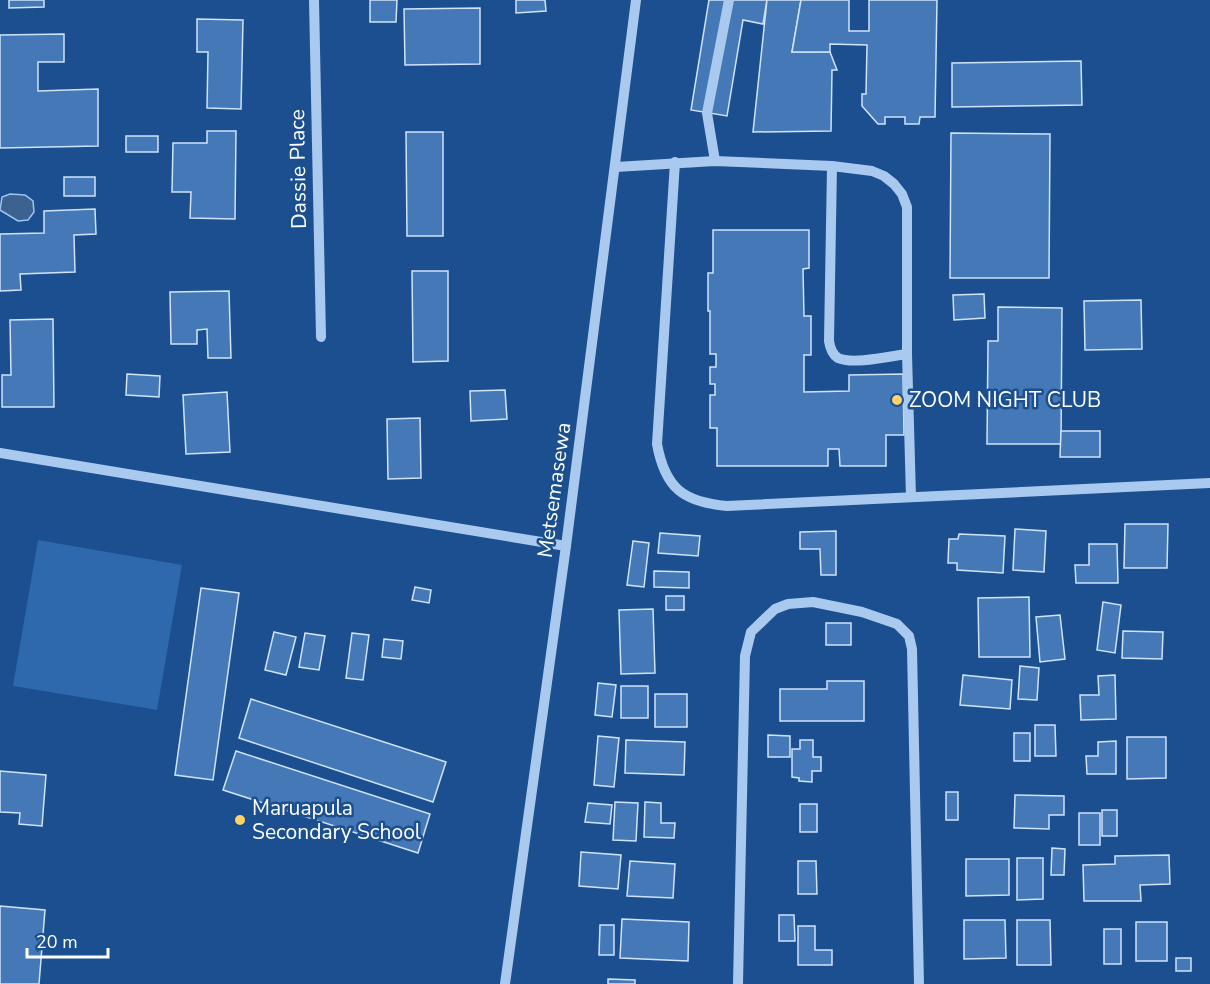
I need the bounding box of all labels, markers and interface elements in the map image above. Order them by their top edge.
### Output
street label: Dassie Place [283,109,313,229]
place label: ZOOM NIGHT CLUB [909,386,1101,414]
marker: ZOOM NIGHT CLUB [890,393,904,407]
street label: Metsemasewa [531,420,577,560]
place label: Maruapula Secondary School [252,794,422,846]
marker: Maruapula Secondary School [233,813,247,827]
scale bar [27,921,108,959]
text: 20 m [36,930,78,954]

